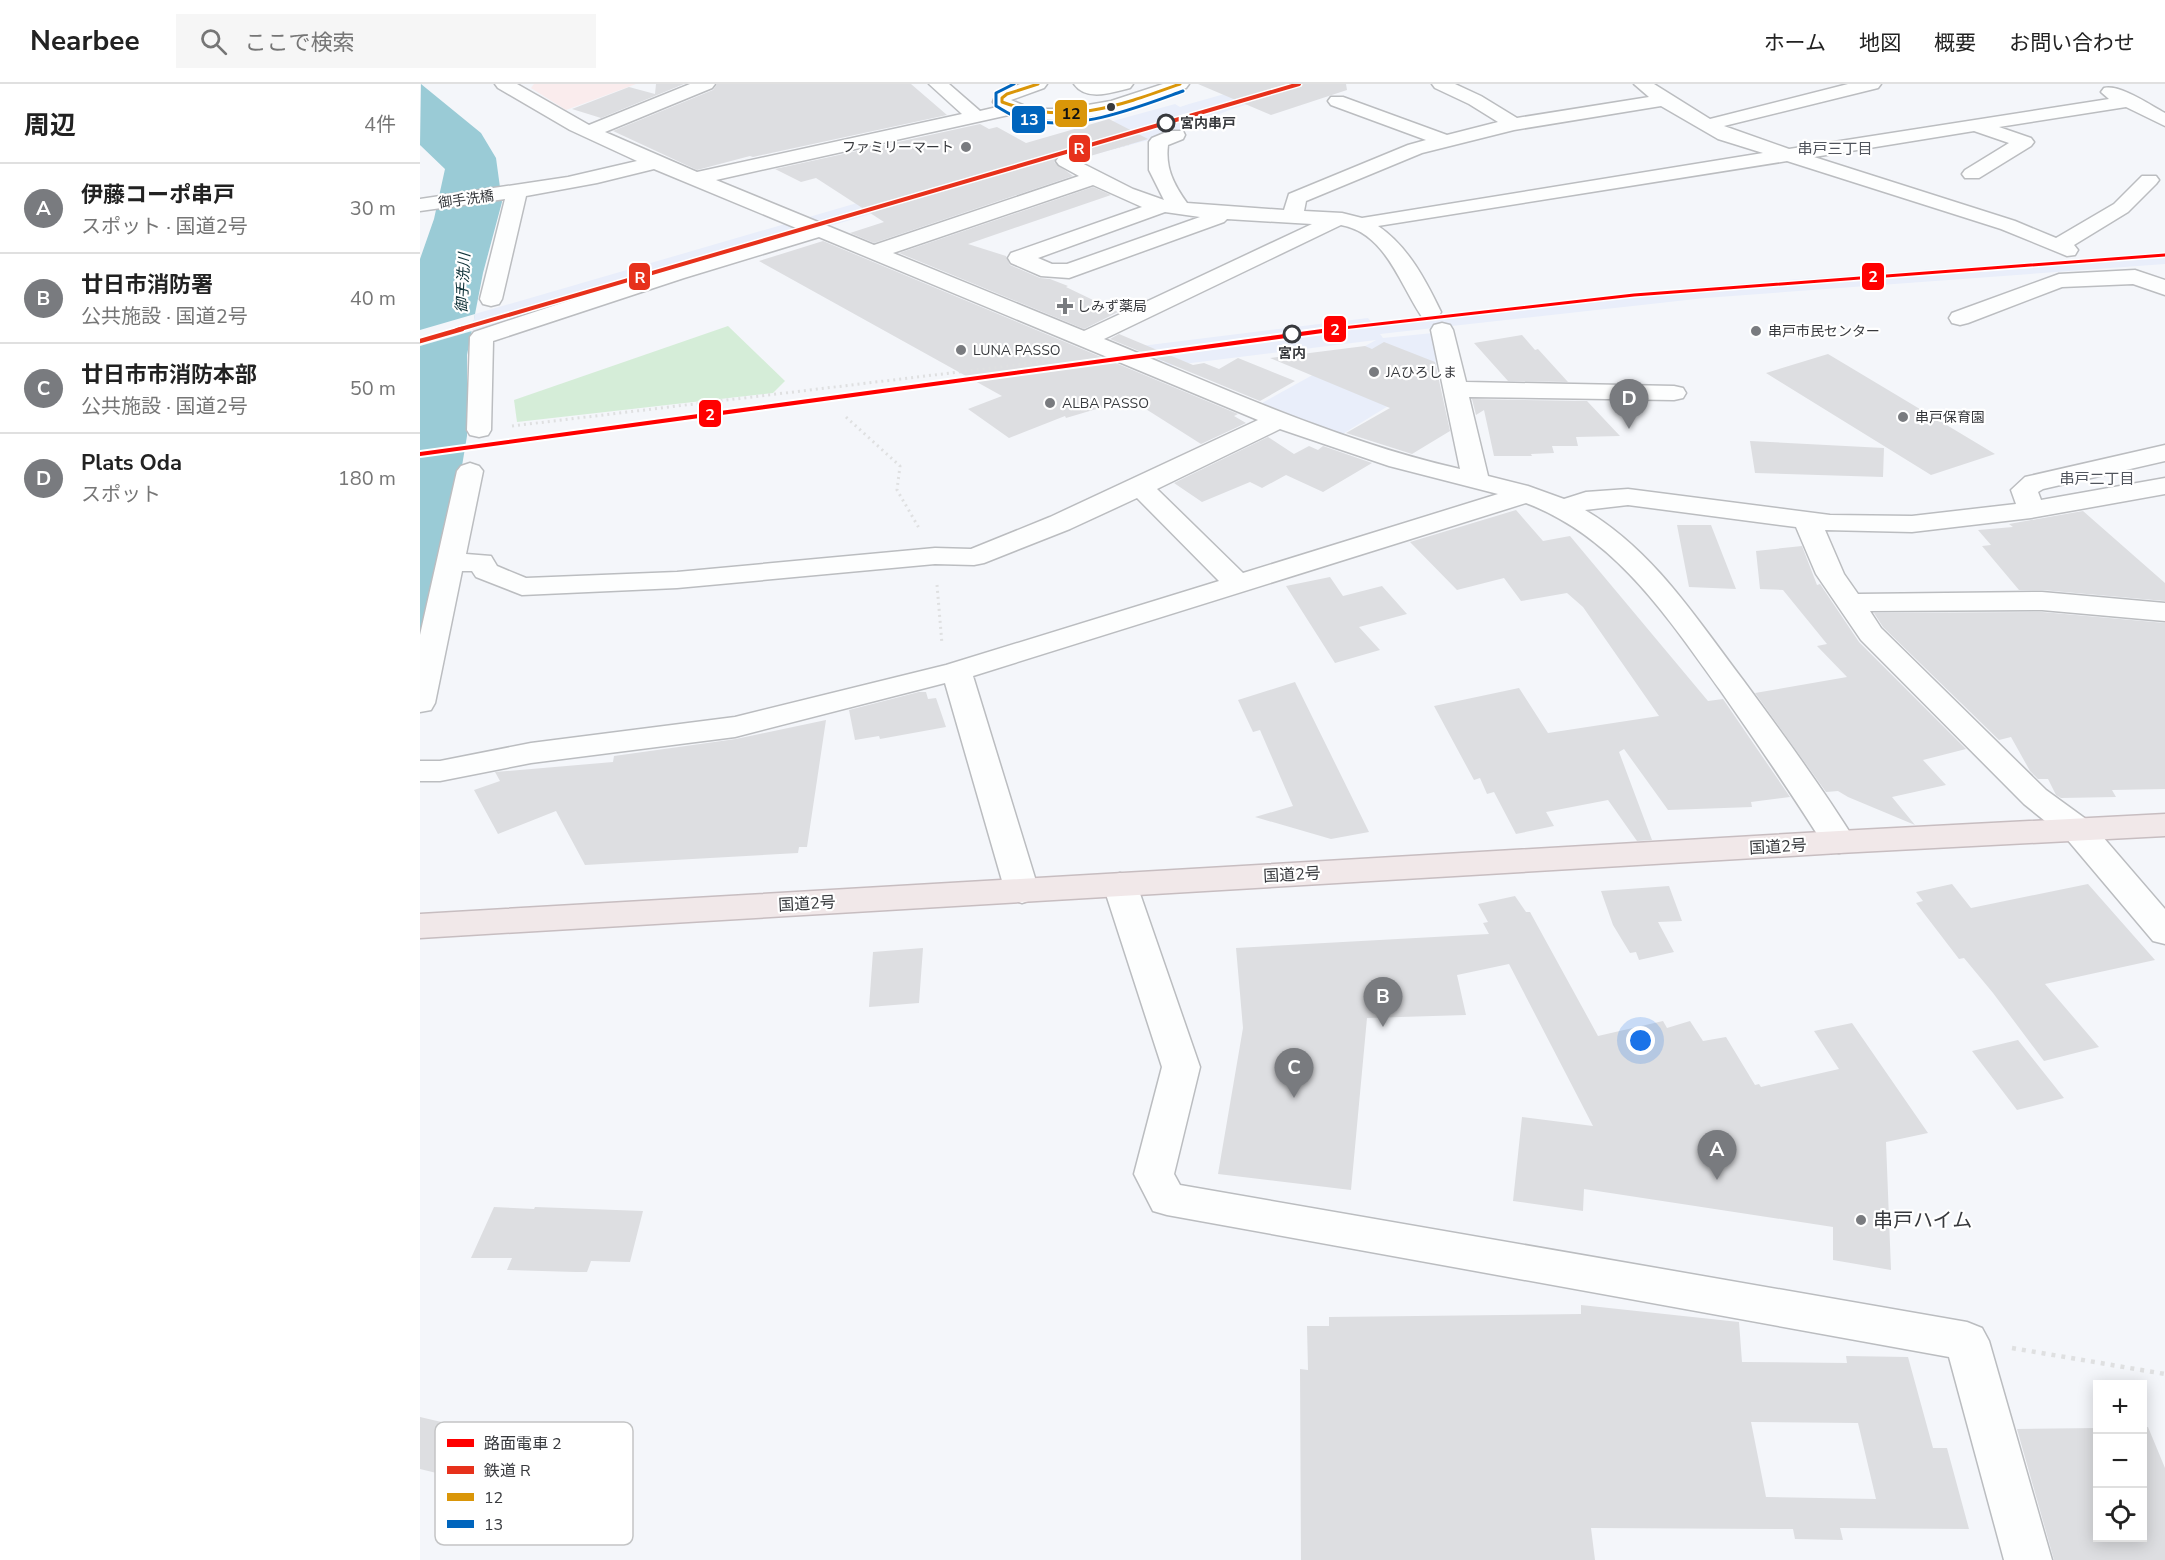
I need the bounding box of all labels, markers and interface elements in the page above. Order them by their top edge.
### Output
search box [176,14,596,68]
text: Nearbee [30,22,140,60]
icon: search [197,25,230,58]
text: ここで検索 [245,28,355,58]
text: ホーム [1764,29,1826,57]
text: 地図 [1859,29,1901,57]
text: 概要 [1934,29,1976,57]
text: お問い合わせ [2009,29,2135,57]
line badge: 12 [1054,99,1088,128]
unlabelled marker [1105,101,1117,113]
text: 12 [1061,103,1081,125]
line badge: 13 [1011,105,1046,134]
text: 周辺 [24,108,76,143]
text: 13 [1019,109,1039,131]
text: 4件 [364,111,396,138]
marker: 宮内串戸 [1157,114,1175,132]
place label: 宮内串戸 [1180,114,1236,133]
line badge: R [1068,134,1091,163]
place label: ファミリーマート [842,138,954,157]
text: R [1074,138,1085,160]
district label: 串戸三丁目 [1797,139,1873,159]
marker: ファミリーマート [959,140,973,154]
text: 伊藤コーポ串戸 [81,180,235,210]
street label: 御手洗橋 [437,186,495,213]
text: A [36,195,51,222]
text: 30 m [350,195,396,222]
text: スポット · 国道2号 [81,213,248,240]
water label: 御手洗川 [451,251,475,313]
line badge: R [628,262,651,291]
line badge: 2 [1861,262,1885,291]
text: 2 [1868,266,1878,288]
text: R [635,267,646,289]
text: 廿日市消防署 [81,270,213,300]
text: B [37,285,50,312]
text: 40 m [350,285,396,312]
place label: しみず薬局 [1077,297,1147,316]
marker: しみず薬局 [1058,299,1072,313]
text: 公共施設 · 国道2号 [81,303,248,330]
line badge: 2 [1323,315,1347,343]
text: 2 [1330,319,1340,341]
place label: 串戸市民センター [1768,322,1880,341]
marker: 串戸市民センター [1749,324,1763,338]
marker: 宮内 [1283,325,1301,343]
place label: LUNA PASSO [973,341,1061,360]
marker: LUNA PASSO [954,343,968,357]
place label: 宮内 [1278,344,1306,363]
text: 廿日市市消防本部 [81,360,257,390]
place label: JAひろしま [1385,363,1457,382]
marker: JAひろしま [1367,365,1381,379]
text: C [37,375,50,402]
text: 50 m [350,375,396,402]
pin: D [1610,380,1648,429]
text: 公共施設 · 国道2号 [81,393,248,420]
place label: ALBA PASSO [1062,394,1149,413]
marker: ALBA PASSO [1043,396,1057,410]
line badge: 2 [698,399,722,428]
text: 2 [705,404,715,426]
place label: 串戸保育園 [1915,408,1985,427]
marker: 串戸保育園 [1896,410,1910,424]
text: Plats Oda [81,448,182,478]
text: D [36,465,51,492]
text: 180 m [338,465,396,492]
district label: 串戸二丁目 [2059,469,2135,489]
text: スポット [81,481,161,508]
street label: 国道2号 [1749,835,1807,859]
street label: 国道2号 [1263,863,1321,887]
street label: 国道2号 [778,892,836,916]
pin: B [1364,978,1402,1027]
your location [1626,1026,1655,1055]
pin: C [1274,1048,1314,1098]
pin: A [1698,1130,1736,1180]
place label: 串戸ハイム [1873,1207,1972,1234]
marker: 串戸ハイム [1854,1213,1868,1227]
map controls [2093,1380,2147,1542]
button: + [2093,1380,2147,1434]
legend [435,1422,633,1545]
text: 路面電車 2 [484,1433,562,1455]
button: − [2093,1434,2147,1488]
text: 鉄道 R [484,1460,531,1482]
text: 12 [484,1487,503,1509]
button: locate [2093,1488,2147,1542]
text: 13 [484,1514,503,1536]

